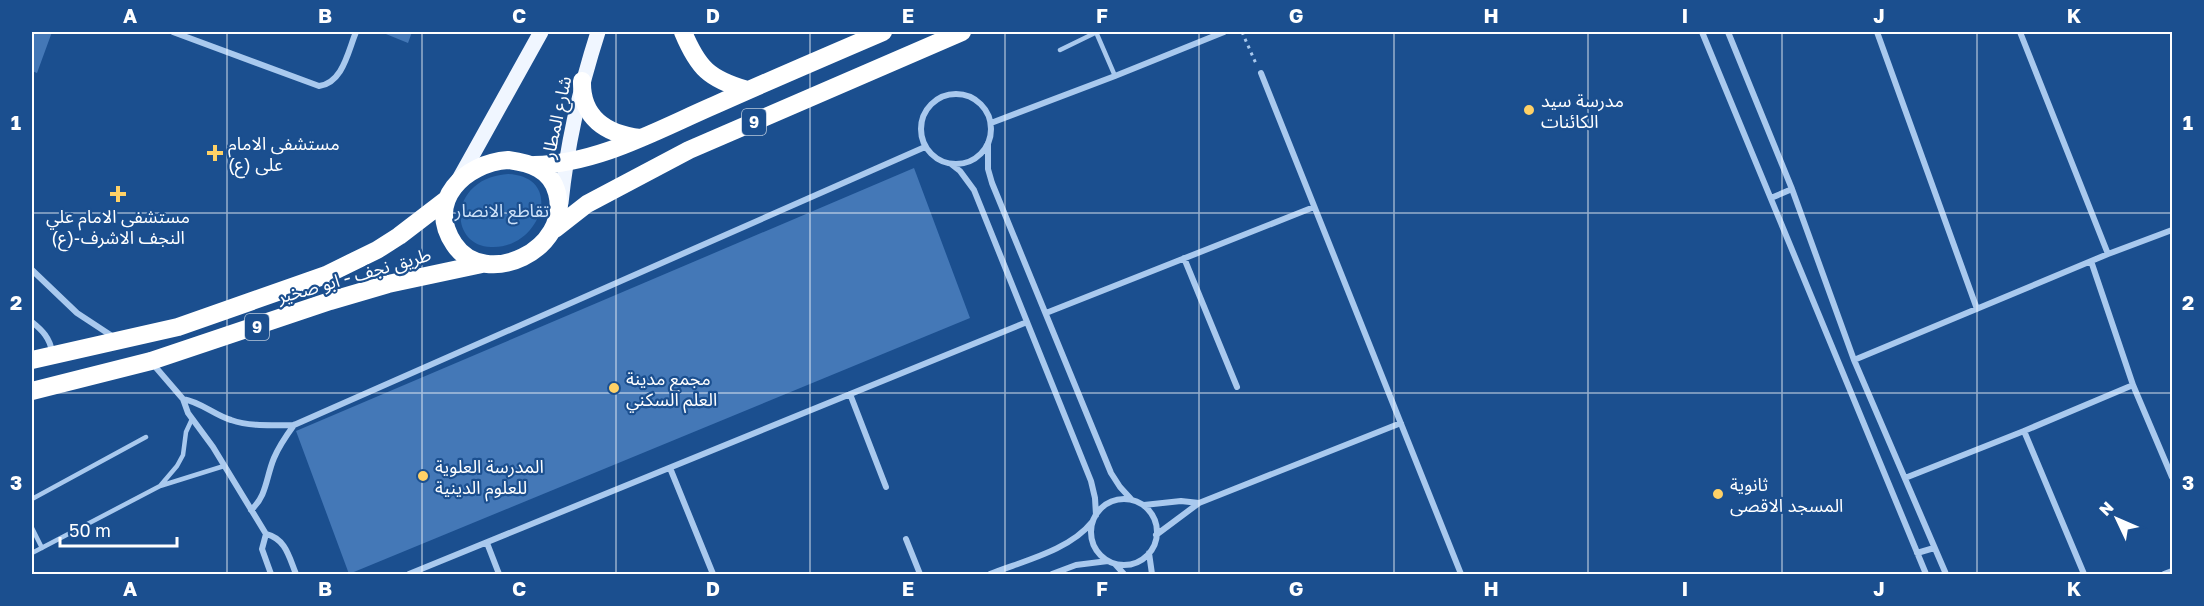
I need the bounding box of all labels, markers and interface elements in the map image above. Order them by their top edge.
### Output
text: A [123,3,137,27]
text: B [318,3,332,27]
text: C [512,3,526,27]
text: D [706,3,720,27]
text: E [902,3,914,27]
text: F [1096,3,1108,27]
text: G [1289,3,1303,27]
text: H [1483,3,1499,27]
text: I [1682,3,1688,27]
text: J [1873,3,1885,27]
text: K [2067,3,2082,27]
street label: شارع المطار [536,74,579,162]
place label: مدرسة سيد الكائنات [1541,89,1624,132]
marker: مدرسة سيد الكائنات [1522,103,1536,117]
road number: 9 [742,109,766,135]
text: 1 [11,110,21,134]
text: 1 [2183,110,2193,134]
place label: مستشفی الامام علی (ع) [228,132,340,179]
marker: مستشفی الامام علی (ع) [206,144,224,162]
marker: مستشفى الامام علي (ع)-النجف الاشرف [109,185,127,203]
park label: تقاطع الانصار [454,199,549,225]
place label: مستشفى الامام علي (ع)-النجف الاشرف [46,205,190,252]
street label: طريق نجف - ابو صخير [274,243,434,309]
text: 2 [10,290,22,314]
text: 2 [2182,290,2194,314]
road number: 9 [245,314,269,340]
place label: مجمع مدينة العلم السكني [626,367,717,413]
marker: مجمع مدينة العلم السكني [607,381,621,395]
place label: المدرسة العلوية للعلوم الدينية [435,455,544,502]
marker: المدرسة العلوية للعلوم الدينية [416,469,430,483]
text: 3 [10,470,22,494]
text: 3 [2182,470,2194,494]
place label: ثانوية المسجد الاقصى [1730,473,1843,517]
marker: ثانوية المسجد الاقصى [1711,487,1725,501]
north arrow [2087,489,2147,549]
text: N [2095,497,2118,520]
scale bar [60,510,177,548]
text: 50 m [69,519,111,541]
text: A [123,576,137,600]
text: B [318,576,332,600]
text: C [512,576,526,600]
text: D [706,576,720,600]
text: E [902,576,914,600]
text: F [1096,576,1108,600]
text: G [1289,576,1303,600]
text: H [1483,576,1499,600]
text: I [1682,576,1688,600]
text: J [1873,576,1885,600]
text: K [2067,576,2082,600]

